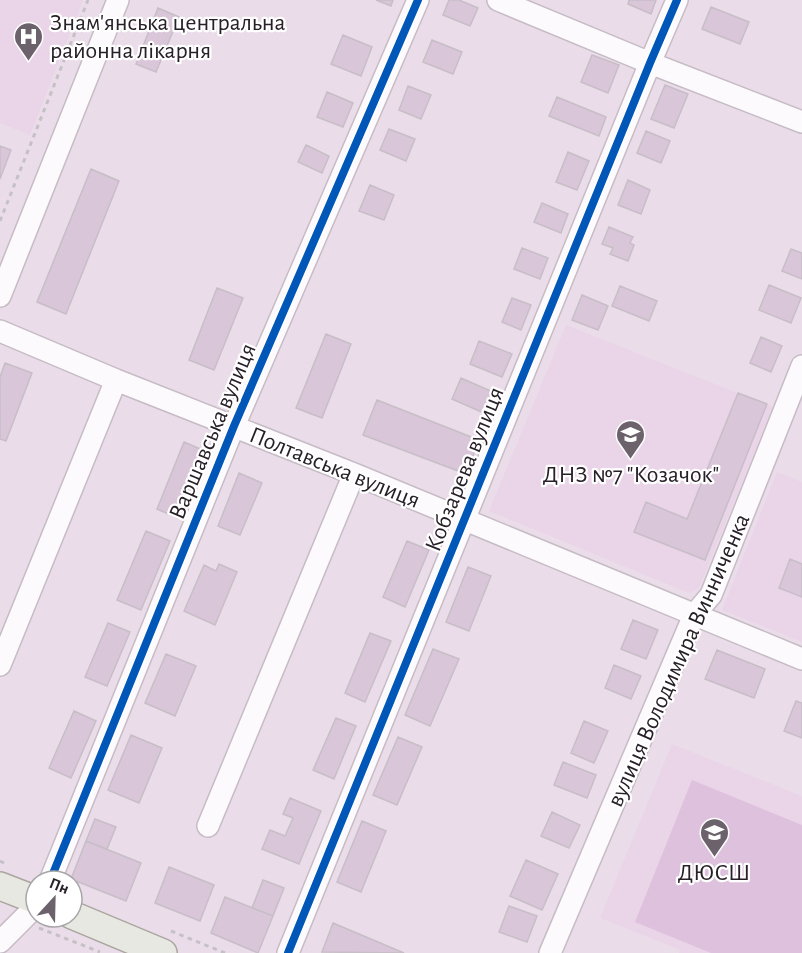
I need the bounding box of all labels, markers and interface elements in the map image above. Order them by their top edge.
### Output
place label: Знам'янська центральна районна лікарня [50,11,285,63]
hospital icon: Знам'янська центральна районна лікарня [13,20,45,62]
street label: Варшавська вулиця [165,340,261,523]
street label: Кобзарева вулиця [421,384,509,555]
school or university icon: ДНЗ №7 "Козачок" [615,418,647,460]
street label: Полтавська вулиця [246,423,423,513]
place label: ДНЗ №7 "Козачок" [543,463,719,487]
street label: вулиця Володимира Винниченка [603,510,755,811]
school or university icon: ДЮСШ [698,816,730,858]
place label: ДЮСШ [678,861,750,885]
north arrow [24,869,84,929]
text: Пн [47,875,71,897]

